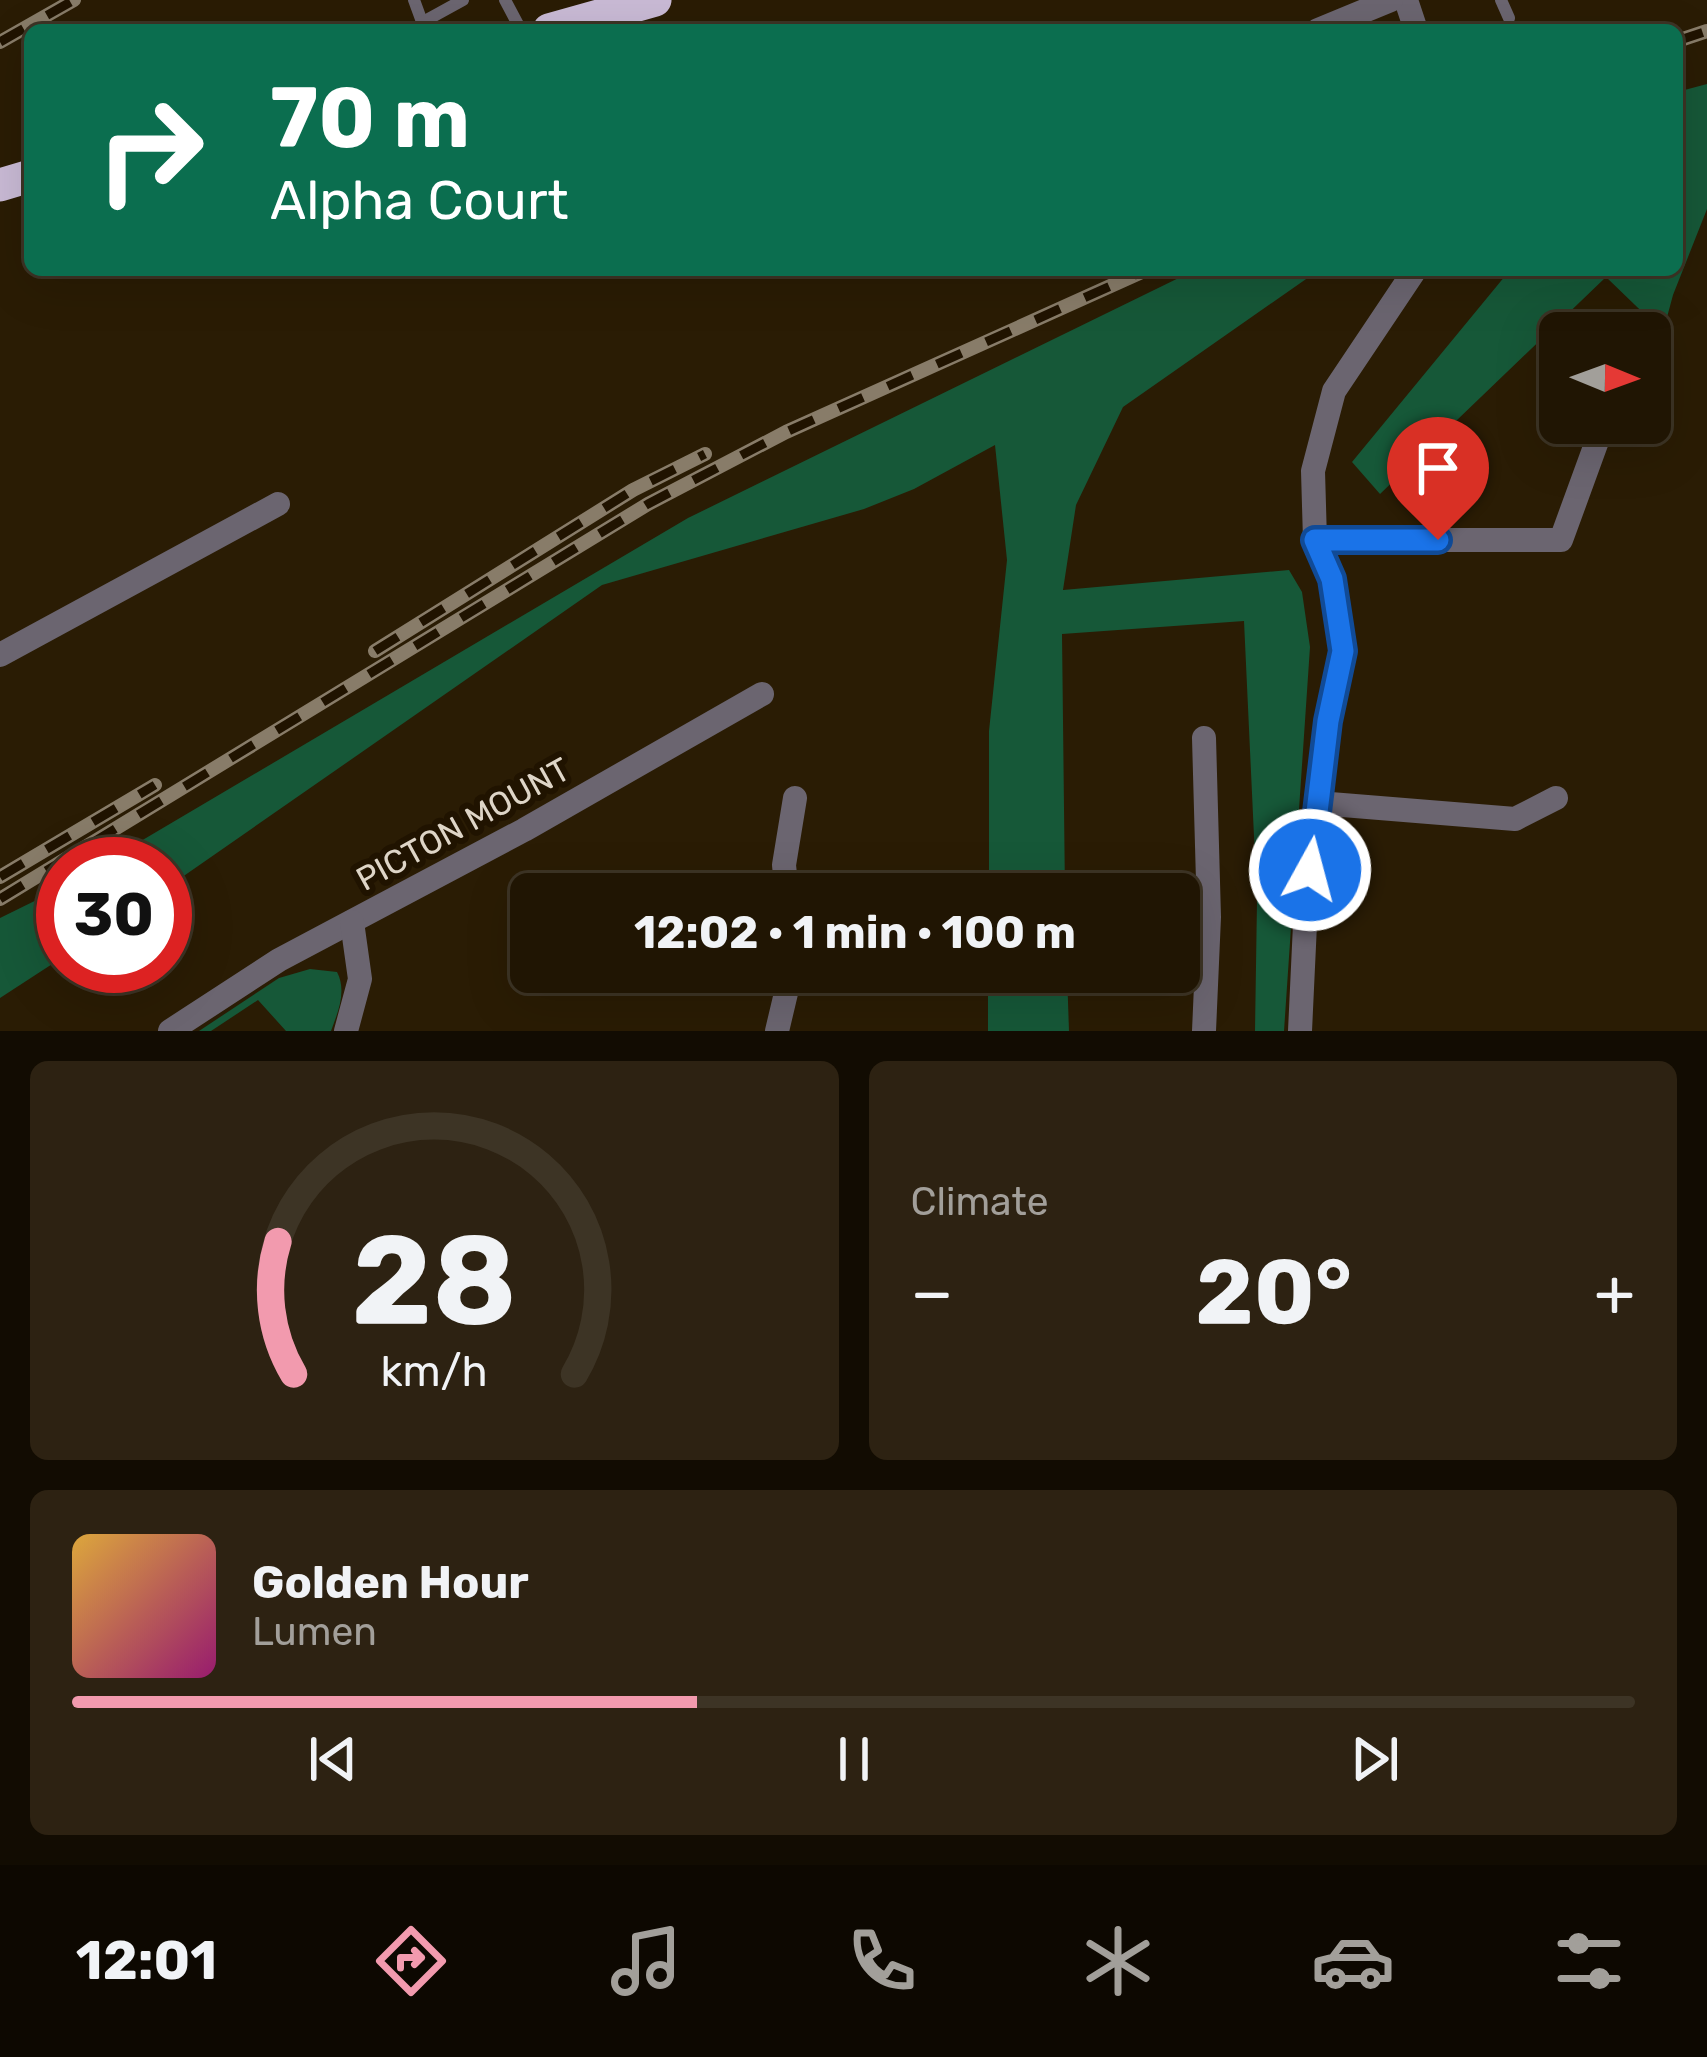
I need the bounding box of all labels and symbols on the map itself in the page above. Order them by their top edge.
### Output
north arrow [1539,312,1671,444]
pin [1387,417,1489,540]
street label: PICTON MOUNT [350,749,576,899]
position arrow [1247,807,1373,933]
speed limit sign: 30 [36,837,192,993]

